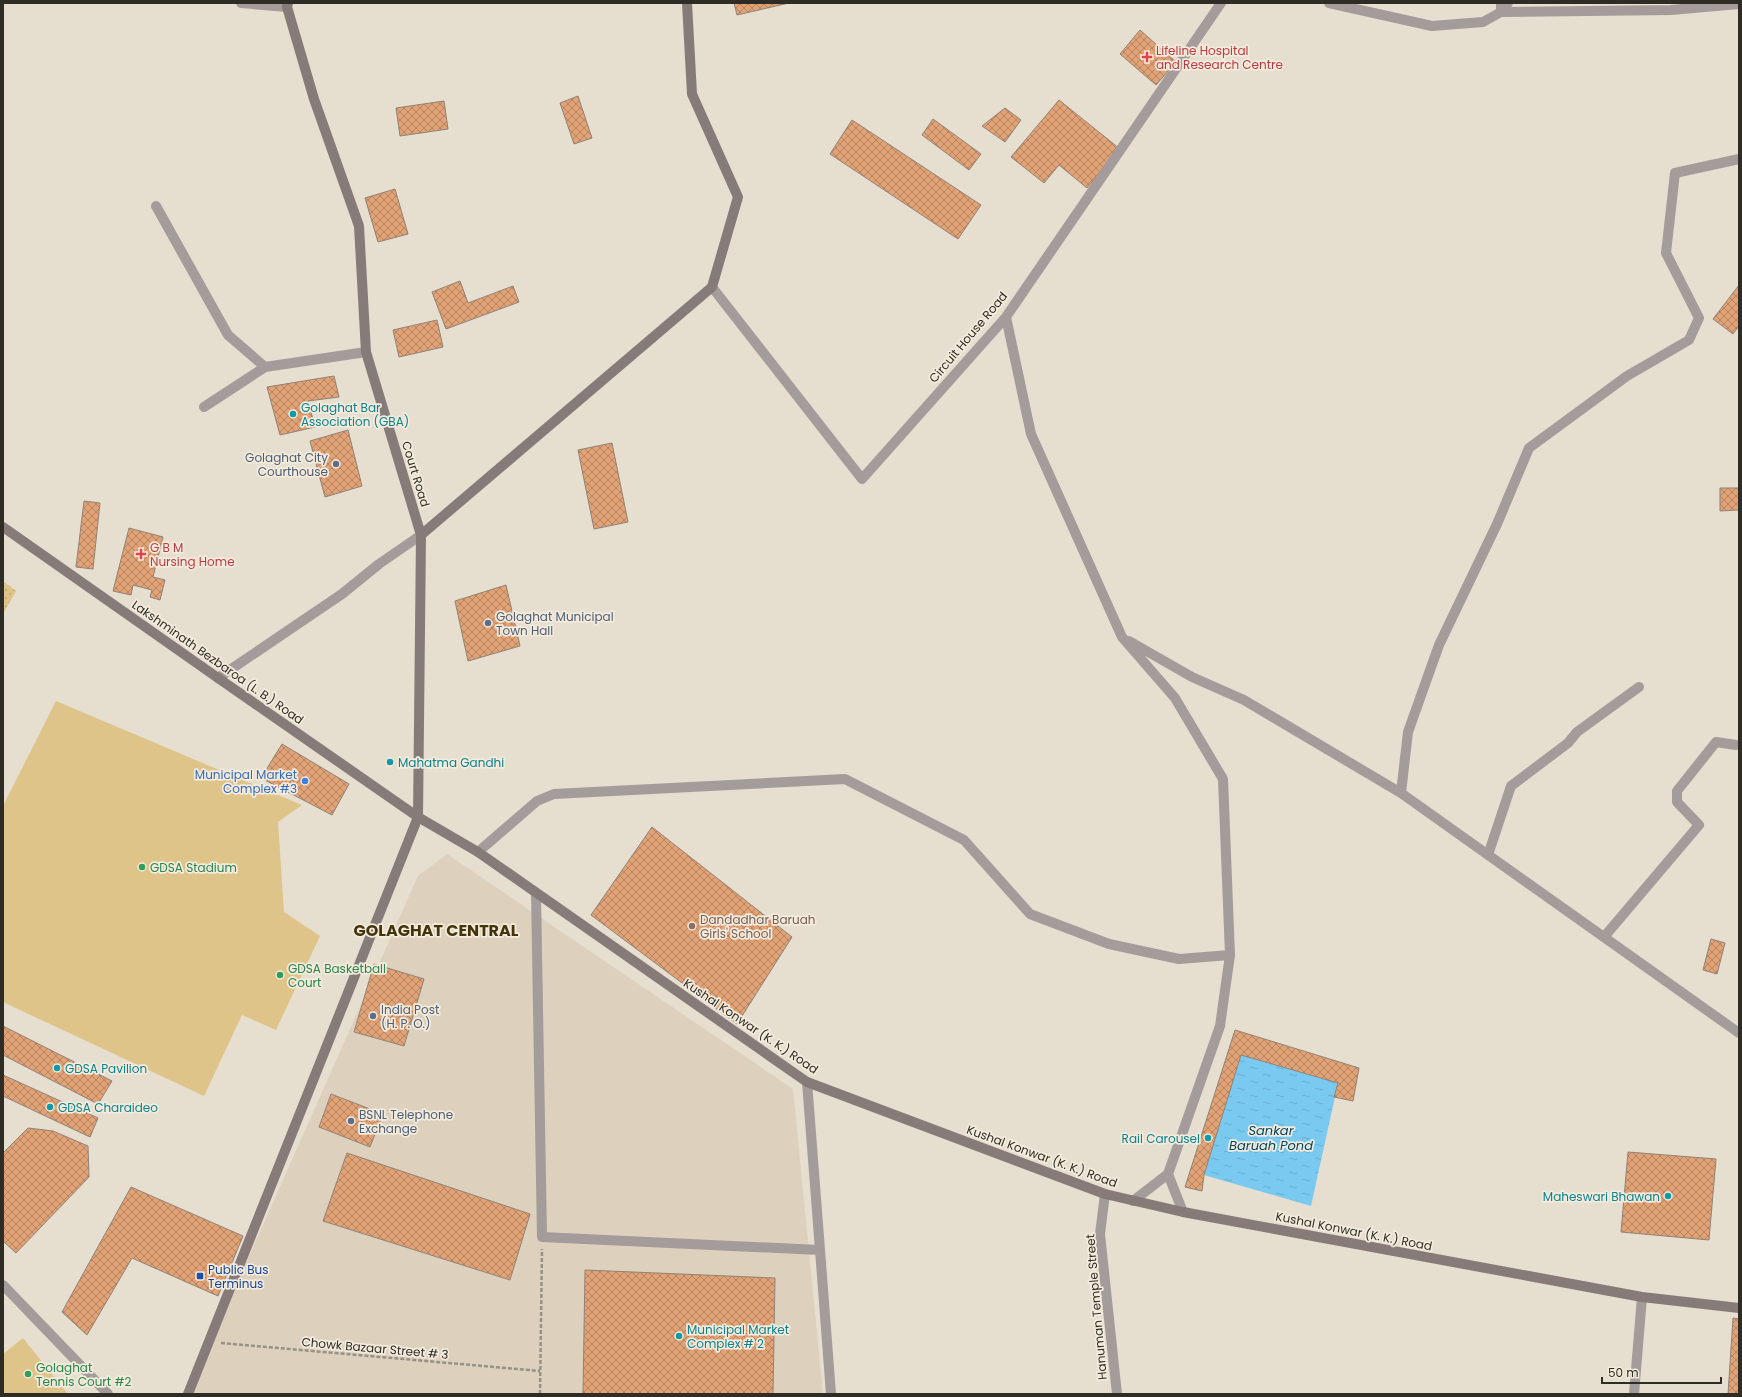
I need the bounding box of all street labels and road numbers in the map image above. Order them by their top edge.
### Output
street label: Circuit House Road [925,288,1011,386]
street label: Court Road [398,439,434,509]
street label: Lakshminath Bezbaroa (L. B.) Road [129,596,307,728]
street label: Kushal Konwar (K. K.) Road [680,974,822,1078]
street label: Kushal Konwar (K. K.) Road [964,1121,1120,1191]
street label: Kushal Konwar (K. K.) Road [1274,1207,1434,1255]
street label: Hanuman Temple Street [1081,1233,1111,1381]
street label: Chowk Bazaar Street # 3 [301,1333,449,1363]

